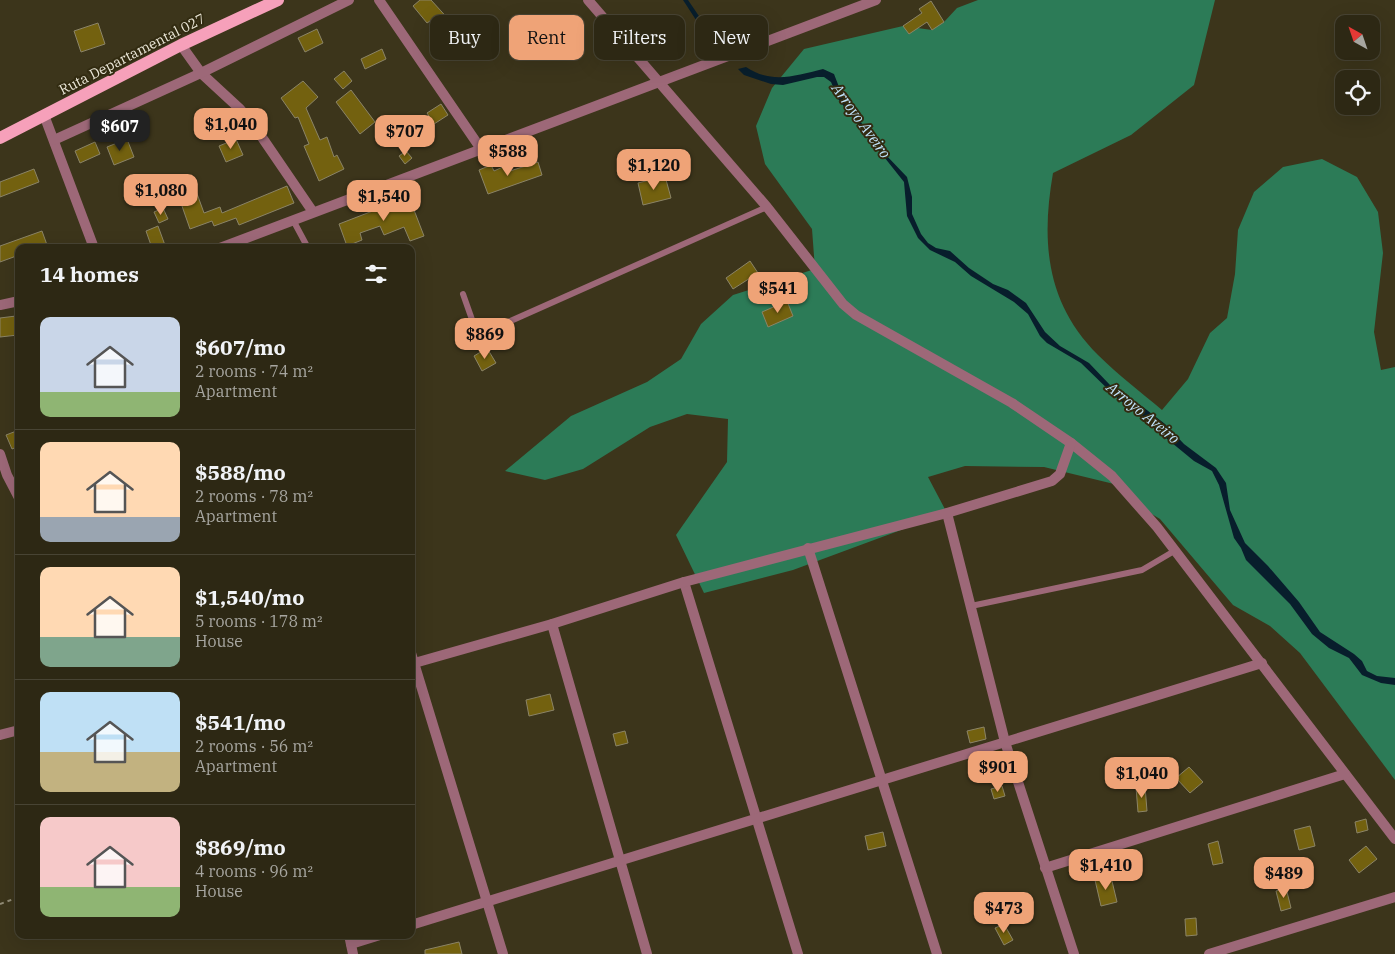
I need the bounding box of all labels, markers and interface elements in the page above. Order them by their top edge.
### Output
street label: Ruta Departamental 027 [56,9,208,99]
chip: Buy [430,15,499,60]
chip: Rent [509,15,584,60]
chip: Filters [594,15,685,60]
chip: New [695,15,768,60]
north arrow [1335,15,1380,60]
map controls [1335,15,1380,115]
button: locate [1335,70,1380,115]
water label: Arroyo Aveiro [827,79,895,162]
pin: $1,040 [190,108,272,150]
pin: $607 [90,110,150,152]
text: $1,040 [205,114,257,134]
pin: $707 [375,114,435,157]
text: $607 [101,116,139,136]
text: $707 [386,121,424,141]
pin: $588 [478,134,538,177]
text: $588 [489,141,527,161]
pin: $1,120 [613,148,695,191]
text: $1,120 [628,155,680,175]
pin: $1,080 [120,174,202,216]
text: $1,080 [135,180,187,200]
pin: $1,540 [343,180,425,222]
text: $1,540 [358,186,410,206]
text: 14 homes [40,260,139,288]
icon: filters [362,260,390,288]
pin: $541 [748,272,808,314]
text: $541 [759,278,797,298]
pin: $869 [455,318,515,360]
text: $869 [466,324,504,344]
text: $607/mo [195,333,286,361]
icon: home [80,337,140,397]
text: 2 rooms · 74 m² [195,361,313,381]
water label: Arroyo Aveiro [1102,377,1184,448]
text: Apartment [195,381,277,401]
text: $588/mo [195,458,286,486]
icon: home [80,462,140,522]
text: 2 rooms · 78 m² [195,486,313,506]
text: Apartment [195,506,277,526]
text: $1,540/mo [195,583,304,611]
icon: home [80,587,140,647]
text: 5 rooms · 178 m² [195,611,323,631]
text: House [195,631,243,651]
text: $541/mo [195,708,286,736]
icon: home [80,712,140,772]
text: 2 rooms · 56 m² [195,736,313,756]
pin: $901 [968,750,1028,793]
text: Apartment [195,756,277,776]
pin: $1,040 [1101,756,1183,799]
text: $901 [979,757,1017,777]
text: $1,040 [1116,763,1168,783]
text: $869/mo [195,833,286,861]
icon: home [80,837,140,897]
pin: $1,410 [1065,848,1147,891]
text: $1,410 [1080,855,1132,875]
pin: $489 [1254,856,1314,899]
text: 4 rooms · 96 m² [195,861,313,881]
text: $489 [1265,863,1303,883]
text: House [195,881,243,901]
pin: $473 [974,892,1034,934]
text: $473 [985,898,1023,918]

